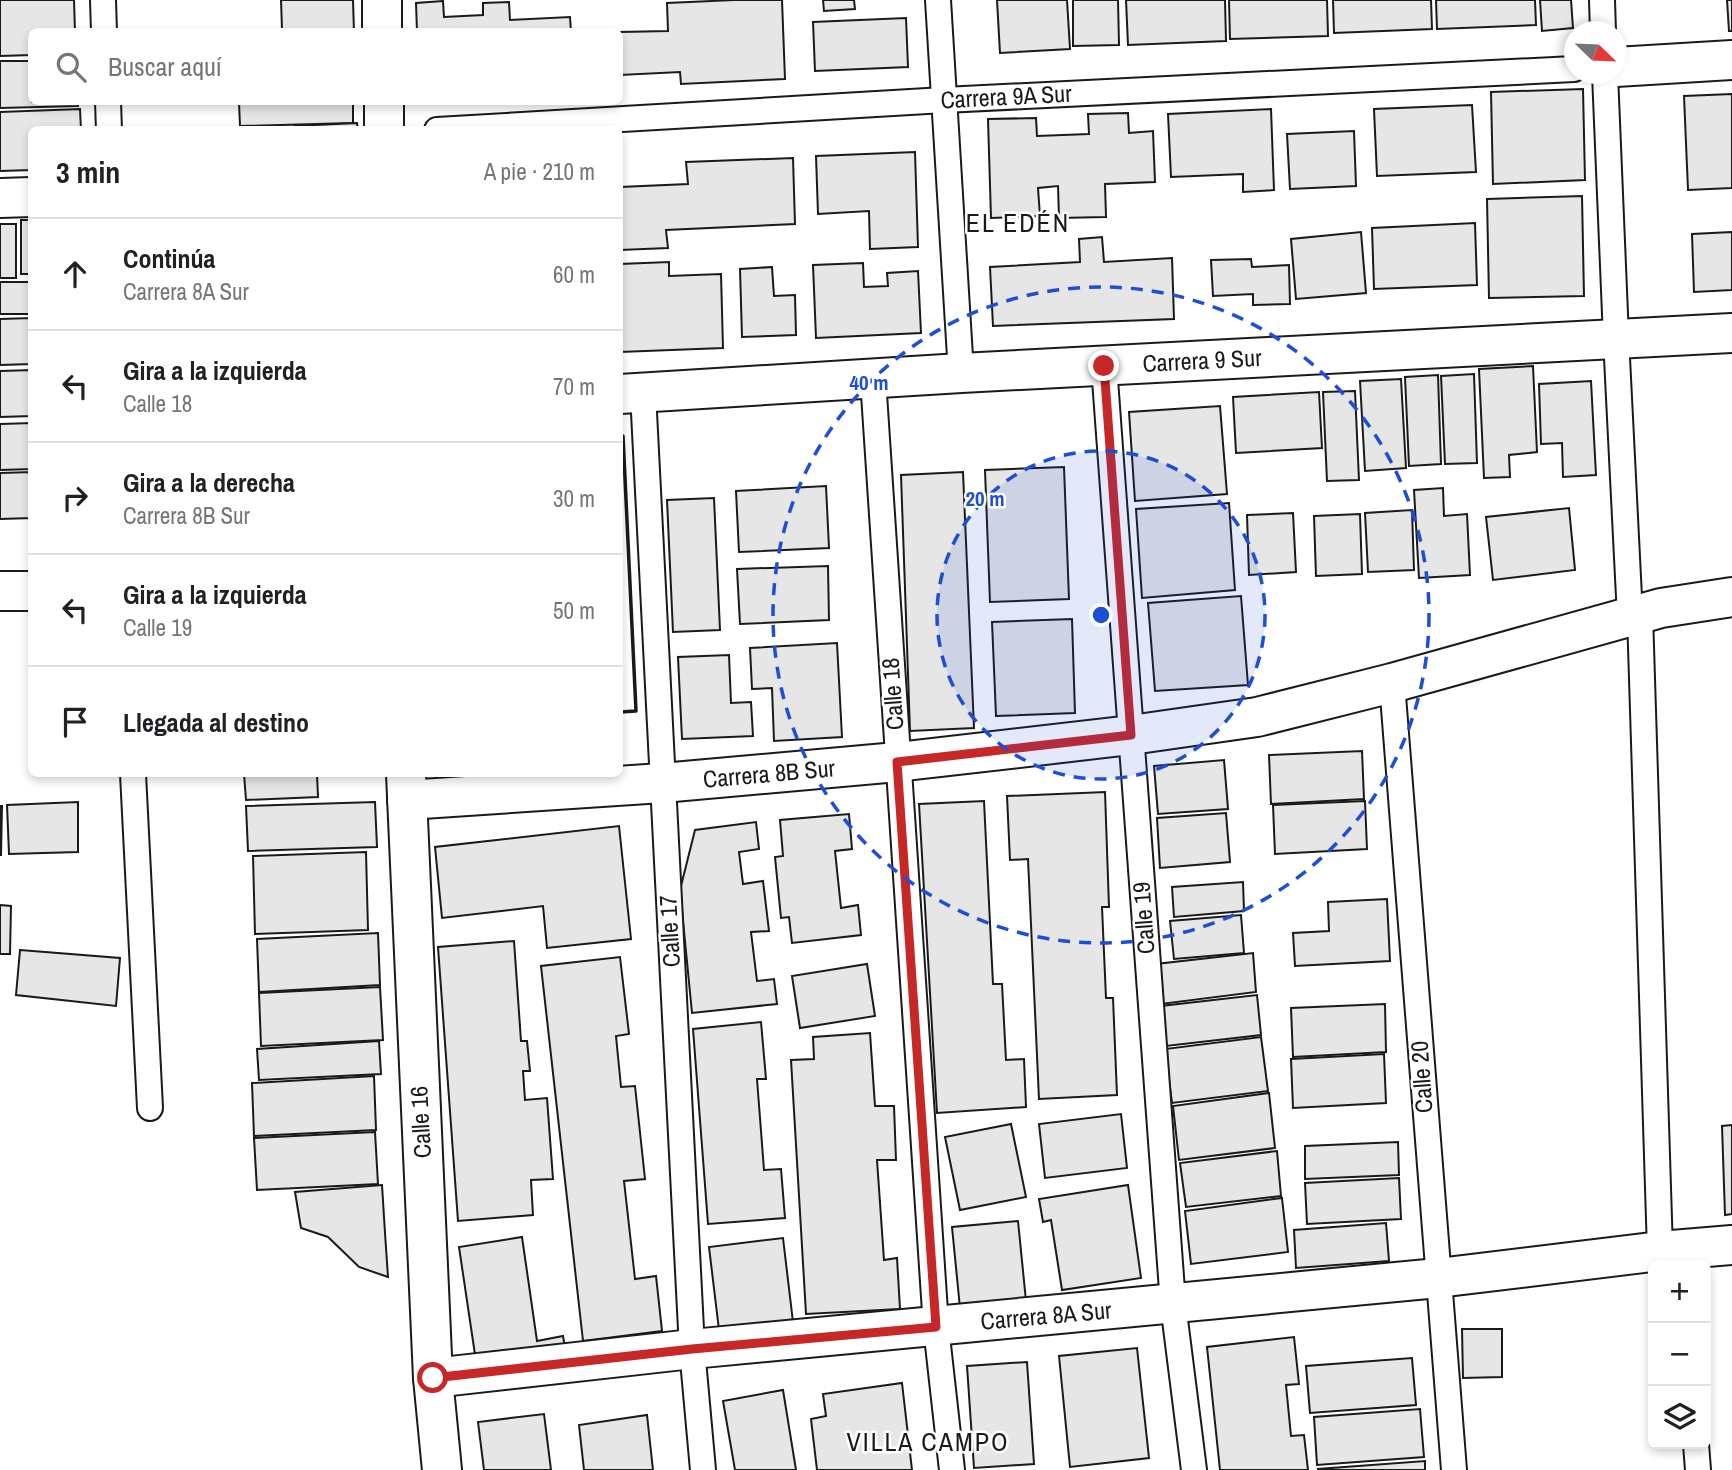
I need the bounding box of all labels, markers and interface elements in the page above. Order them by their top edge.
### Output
north arrow [1564,21,1627,84]
search box [28,28,623,105]
icon: search [52,48,90,86]
text: Buscar aquí [108,49,222,84]
street label: Carrera 9A Sur [940,77,1073,115]
text: 3 min [56,152,120,192]
text: A pie · 210 m [484,156,595,187]
district label: EL EDÉN [966,205,1070,240]
text: Continúa [123,241,215,276]
icon: ahead [56,255,94,293]
text: 60 m [553,259,595,290]
text: Carrera 8A Sur [123,276,249,307]
street label: Carrera 9 Sur [1142,341,1263,379]
route end [1088,350,1119,381]
text: Gira a la izquierda [123,353,307,388]
icon: left [56,367,94,405]
text: 40 m [849,368,889,397]
text: 70 m [553,371,595,402]
text: Calle 18 [123,388,192,419]
text: Gira a la derecha [123,465,295,500]
icon: right [56,479,94,517]
text: 30 m [553,483,595,514]
text: 20 m [965,484,1005,513]
text: Carrera 8B Sur [123,500,250,531]
text: Gira a la izquierda [123,577,307,612]
icon: left [56,591,94,629]
text: 50 m [553,595,595,626]
centre of rings [1089,603,1113,627]
text: Calle 19 [123,612,192,643]
street label: Calle 18 [874,657,910,731]
icon: arrive [56,703,94,741]
text: Llegada al destino [123,705,309,740]
street label: Carrera 8B Sur [702,751,837,795]
street label: Calle 19 [1125,881,1161,955]
street label: Calle 17 [651,894,687,968]
street label: Calle 20 [1403,1040,1439,1114]
street label: Calle 16 [402,1085,438,1159]
map controls [1648,1260,1711,1449]
button: + [1648,1260,1711,1323]
street label: Carrera 8A Sur [979,1293,1113,1337]
button: − [1648,1323,1711,1386]
route start [417,1362,448,1393]
button: layers [1648,1386,1711,1449]
district label: VILLA CAMPO [846,1424,1010,1459]

